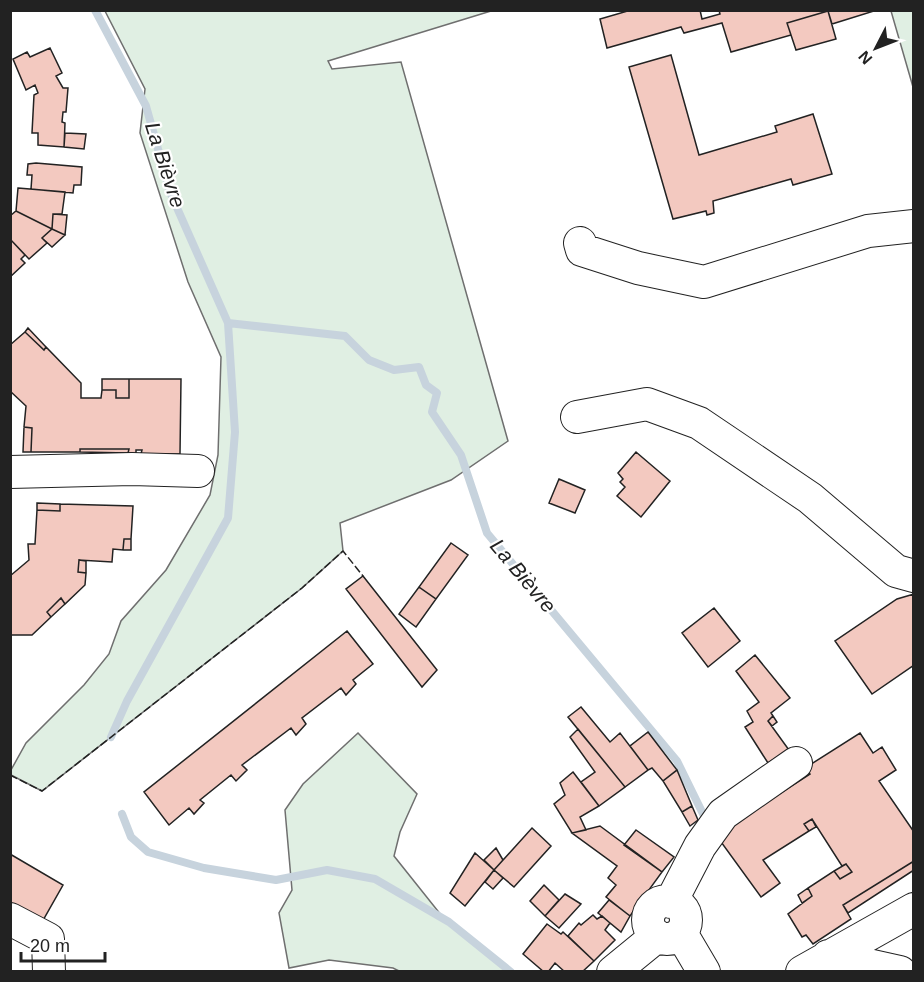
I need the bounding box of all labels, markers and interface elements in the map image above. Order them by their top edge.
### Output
north arrow [846,18,906,78]
text: N [855,48,875,68]
water label: La Bièvre [141,119,190,211]
water label: La Bièvre [486,534,561,617]
scale bar [21,925,105,963]
text: 20 m [30,936,70,956]

